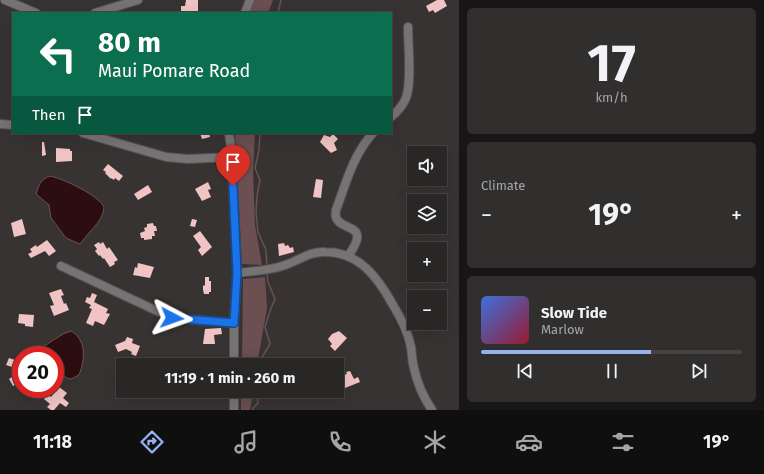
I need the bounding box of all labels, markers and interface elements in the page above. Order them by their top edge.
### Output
text: 80 m [98,26,161,59]
icon: left [32,28,84,80]
text: 17 [587,32,636,95]
text: Maui Pomare Road [98,60,250,82]
text: km/h [595,90,628,105]
icon: arrive [74,104,96,126]
text: Then [32,106,66,124]
pin [216,145,250,186]
map controls [407,146,447,330]
button: sound [407,146,447,186]
icon: arrive [222,151,244,173]
text: Climate [481,178,525,193]
button: layers [407,194,447,234]
text: 19° [588,197,635,233]
text: − [481,202,492,229]
text: + [731,202,742,229]
button: + [407,242,447,282]
button: − [407,290,447,330]
position arrow [151,297,193,339]
text: Slow Tide [541,304,607,322]
text: Marlow [541,322,584,337]
speed limit sign: 20 [12,346,64,398]
icon: previous [514,360,536,382]
icon: pause [601,360,623,382]
icon: next [688,360,710,382]
text: 11:19 · 1 min · 260 m [165,369,295,387]
icon: directions [138,428,166,456]
icon: music [232,428,260,456]
icon: phone [326,428,354,456]
icon: climate [421,428,449,456]
icon: car [515,428,543,456]
icon: filters [609,428,637,456]
text: 11:18 [33,431,72,453]
text: 19° [703,431,731,453]

